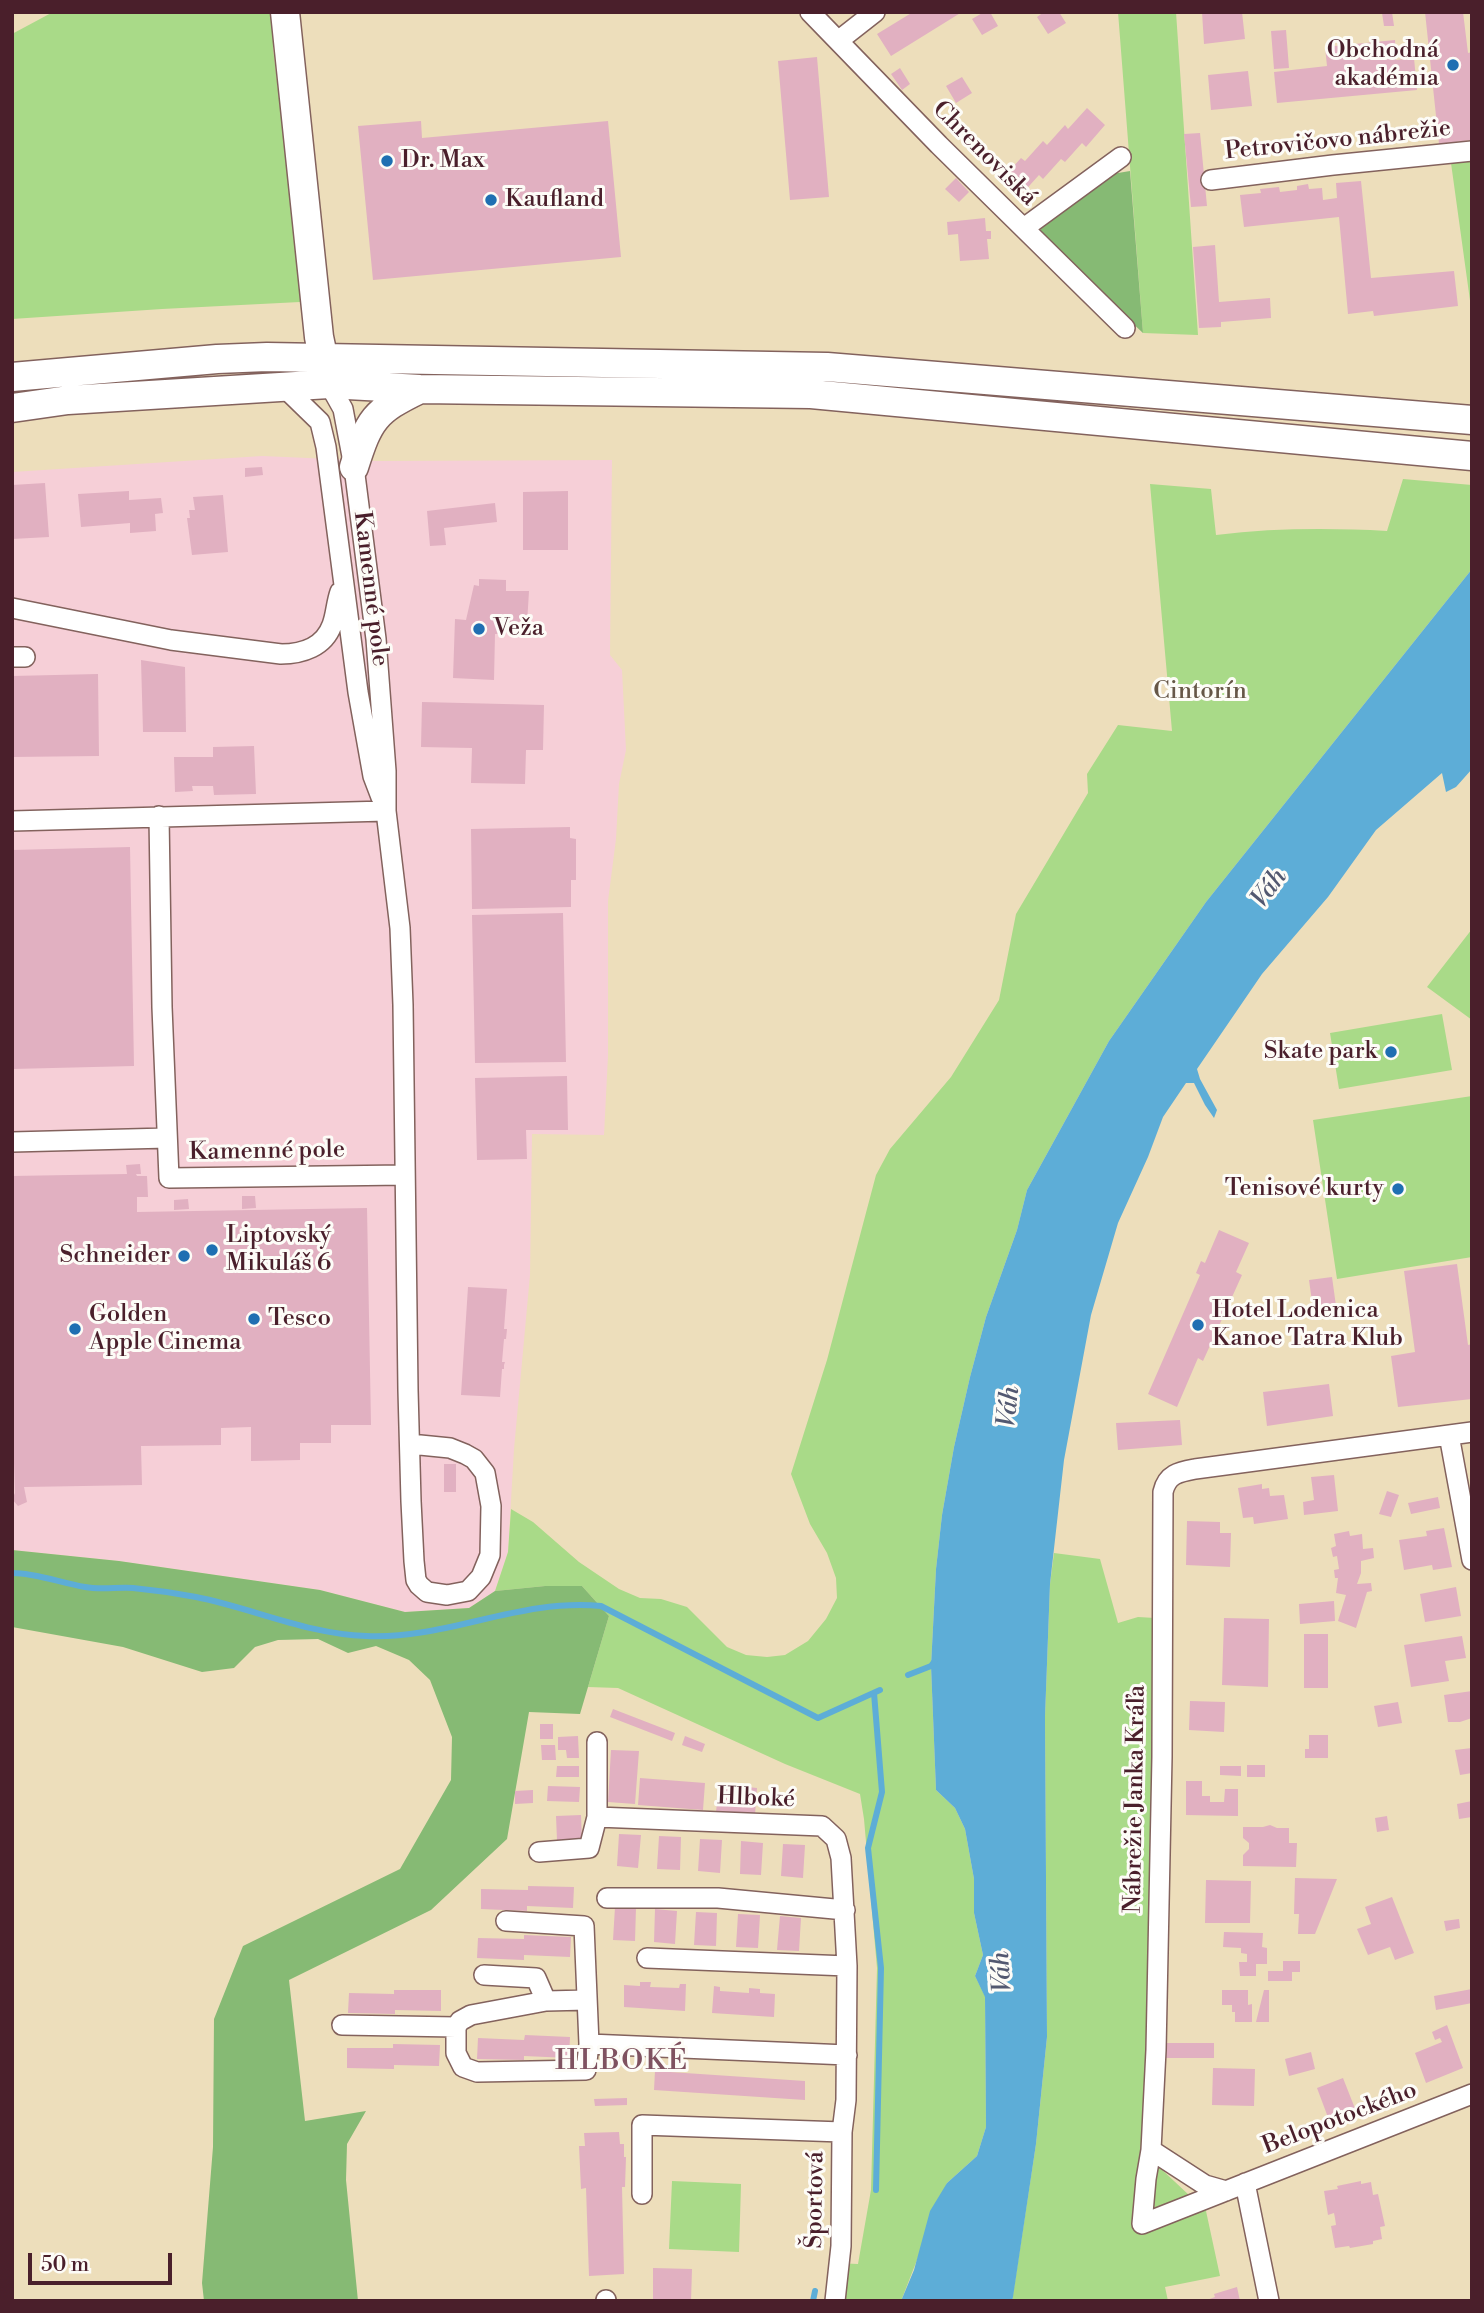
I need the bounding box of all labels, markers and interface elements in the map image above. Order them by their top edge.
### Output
place label: Obchodná akadémia [1327,37,1439,93]
marker: Obchodná akadémia [1445,57,1461,73]
street label: Chrenoviská [926,96,1042,212]
street label: Petrovičovo nábrežie [1223,115,1453,167]
place label: Dr. Max [401,147,485,175]
marker: Dr. Max [379,153,395,169]
place label: Kaufland [505,186,604,214]
marker: Kaufland [483,192,499,208]
street label: Kamenné pole [346,510,394,668]
place label: Veža [493,615,544,643]
marker: Veža [471,621,487,637]
park label: Cintorín [1153,678,1247,706]
water label: Váh [1245,863,1295,915]
place label: Skate park [1264,1038,1377,1066]
marker: Skate park [1383,1044,1399,1060]
street label: Kamenné pole [189,1136,345,1168]
place label: Tenisové kurty [1225,1175,1384,1203]
marker: Tenisové kurty [1390,1181,1406,1197]
place label: Liptovský Mikuláš 6 [226,1222,331,1278]
place label: Schneider [60,1242,170,1270]
marker: Liptovský Mikuláš 6 [204,1242,220,1258]
marker: Schneider [176,1248,192,1264]
place label: Hotel Lodenica Kanoe Tatra Klub [1212,1297,1403,1353]
place label: Golden Apple Cinema [89,1301,241,1357]
place label: Tesco [268,1305,331,1333]
marker: Tesco [246,1311,262,1327]
marker: Hotel Lodenica Kanoe Tatra Klub [1190,1317,1206,1333]
marker: Golden Apple Cinema [67,1321,83,1337]
water label: Váh [992,1385,1028,1429]
street label: Nábrežie Janka Kráľa [1120,1685,1152,1913]
street label: Hlboké [717,1783,795,1815]
water label: Váh [986,1950,1020,1994]
district label: HLBOKÉ [556,2045,688,2079]
street label: Belopotockého [1259,2076,1421,2162]
street label: Športová [801,2151,831,2249]
scale bar [32,2240,175,2284]
text: 50 m [41,2252,89,2278]

